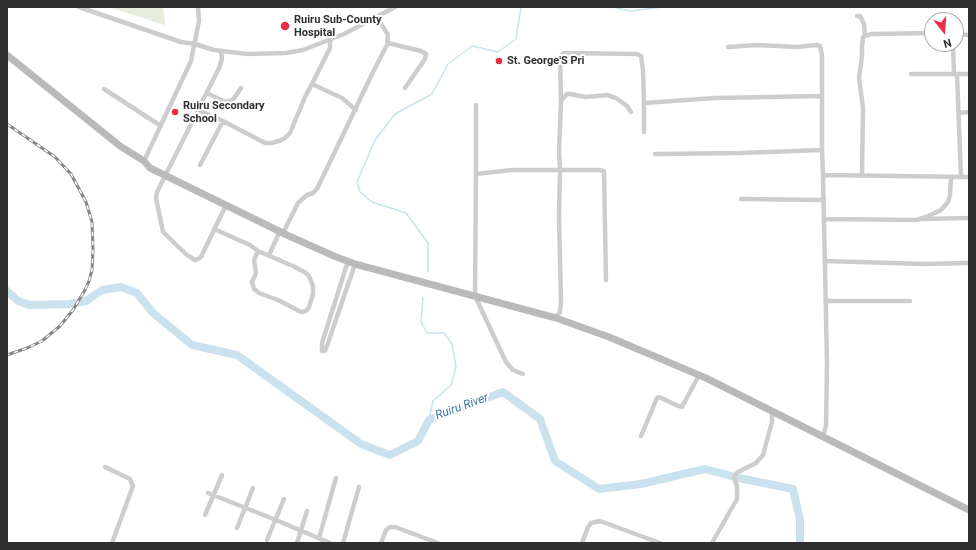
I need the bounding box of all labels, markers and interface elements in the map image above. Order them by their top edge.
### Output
north arrow [924,12,964,52]
place label: Ruiru Sub-County Hospital [294,13,381,39]
marker: Ruiru Sub-County Hospital [279,20,291,32]
text: N [942,36,953,50]
place label: St. George'S Pri [507,54,584,68]
marker: St. George'S Pri [494,56,504,66]
place label: Ruiru Secondary School [183,99,265,125]
marker: Ruiru Secondary School [170,107,180,117]
water label: Ruiru River [434,391,490,423]

